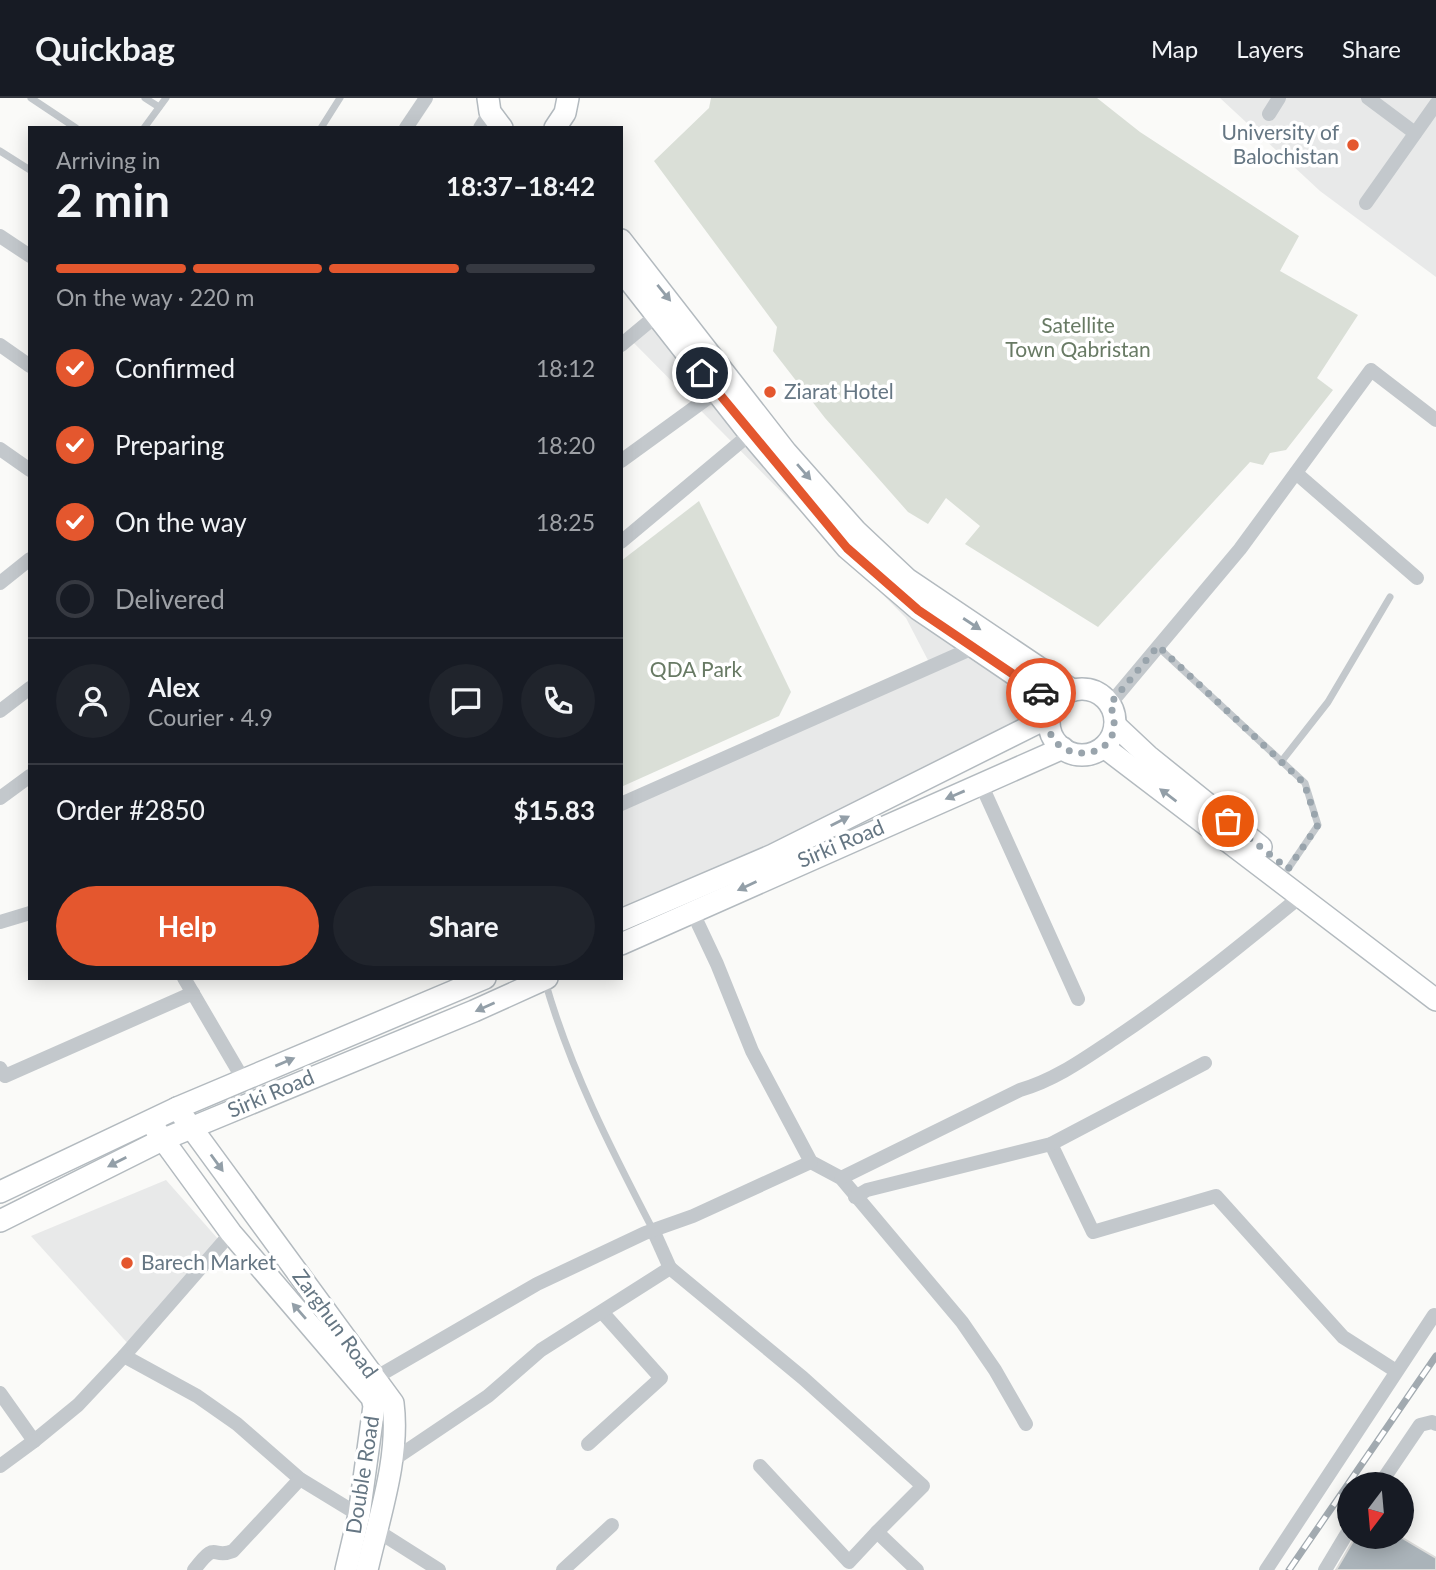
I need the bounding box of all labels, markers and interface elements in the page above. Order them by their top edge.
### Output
text: Quickbag [35,28,175,68]
text: Map [1151,34,1198,63]
text: Layers [1236,34,1304,63]
text: Share [1342,34,1401,63]
place label: University of Balochistan [1222,119,1340,168]
marker: University of Balochistan [1345,137,1361,153]
text: Arriving in [56,146,160,174]
text: 18:37–18:42 [446,170,595,202]
text: 2 min [56,172,170,227]
text: On the way · 220 m [56,283,255,311]
one-way arrow [656,284,670,302]
park label: Satellite Town Qabristan [1005,312,1151,361]
pin [672,343,732,403]
icon: check [56,349,94,387]
text: Confirmed [115,352,235,384]
text: 18:12 [536,354,595,382]
icon: home [683,354,721,392]
place label: Ziarat Hotel [784,378,894,403]
marker: Ziarat Hotel [762,384,778,400]
icon: check [56,426,94,464]
text: Preparing [115,429,224,461]
text: 18:20 [536,431,595,459]
one-way arrow [796,463,812,481]
icon: check [56,503,94,541]
text: On the way [115,506,247,538]
text: 18:25 [536,508,595,536]
text: Delivered [115,583,225,615]
one-way arrow [962,617,981,630]
park label: QDA Park [650,656,742,681]
courier [1006,658,1076,728]
button: person [56,664,130,738]
button: chat [429,664,503,738]
button: phone [521,664,595,738]
text: Alex [148,671,200,703]
icon: car [1022,674,1060,712]
text: Courier · 4.9 [148,703,273,731]
one-way arrow [1159,788,1177,802]
one-way arrow [945,789,965,801]
pin [1198,791,1258,851]
text: Order #2850 [56,794,205,826]
text: $15.83 [513,794,595,826]
icon: bag [1209,802,1247,840]
street label: Sirki Road [793,813,887,872]
one-way arrow [830,816,850,827]
one-way arrow [736,881,757,892]
button: Help [56,886,319,966]
button: Share [333,886,595,966]
one-way arrow [474,1002,495,1013]
one-way arrow [274,1056,295,1067]
street label: Sirki Road [223,1063,317,1122]
one-way arrow [210,1154,224,1172]
one-way arrow [107,1156,127,1167]
place label: Barech Market [141,1249,277,1274]
marker: Barech Market [119,1255,135,1271]
street label: Zarghun Road [288,1264,384,1382]
one-way arrow [292,1302,307,1319]
street label: Double Road [340,1414,383,1536]
north arrow [1337,1472,1414,1549]
map controls [1337,1472,1414,1549]

